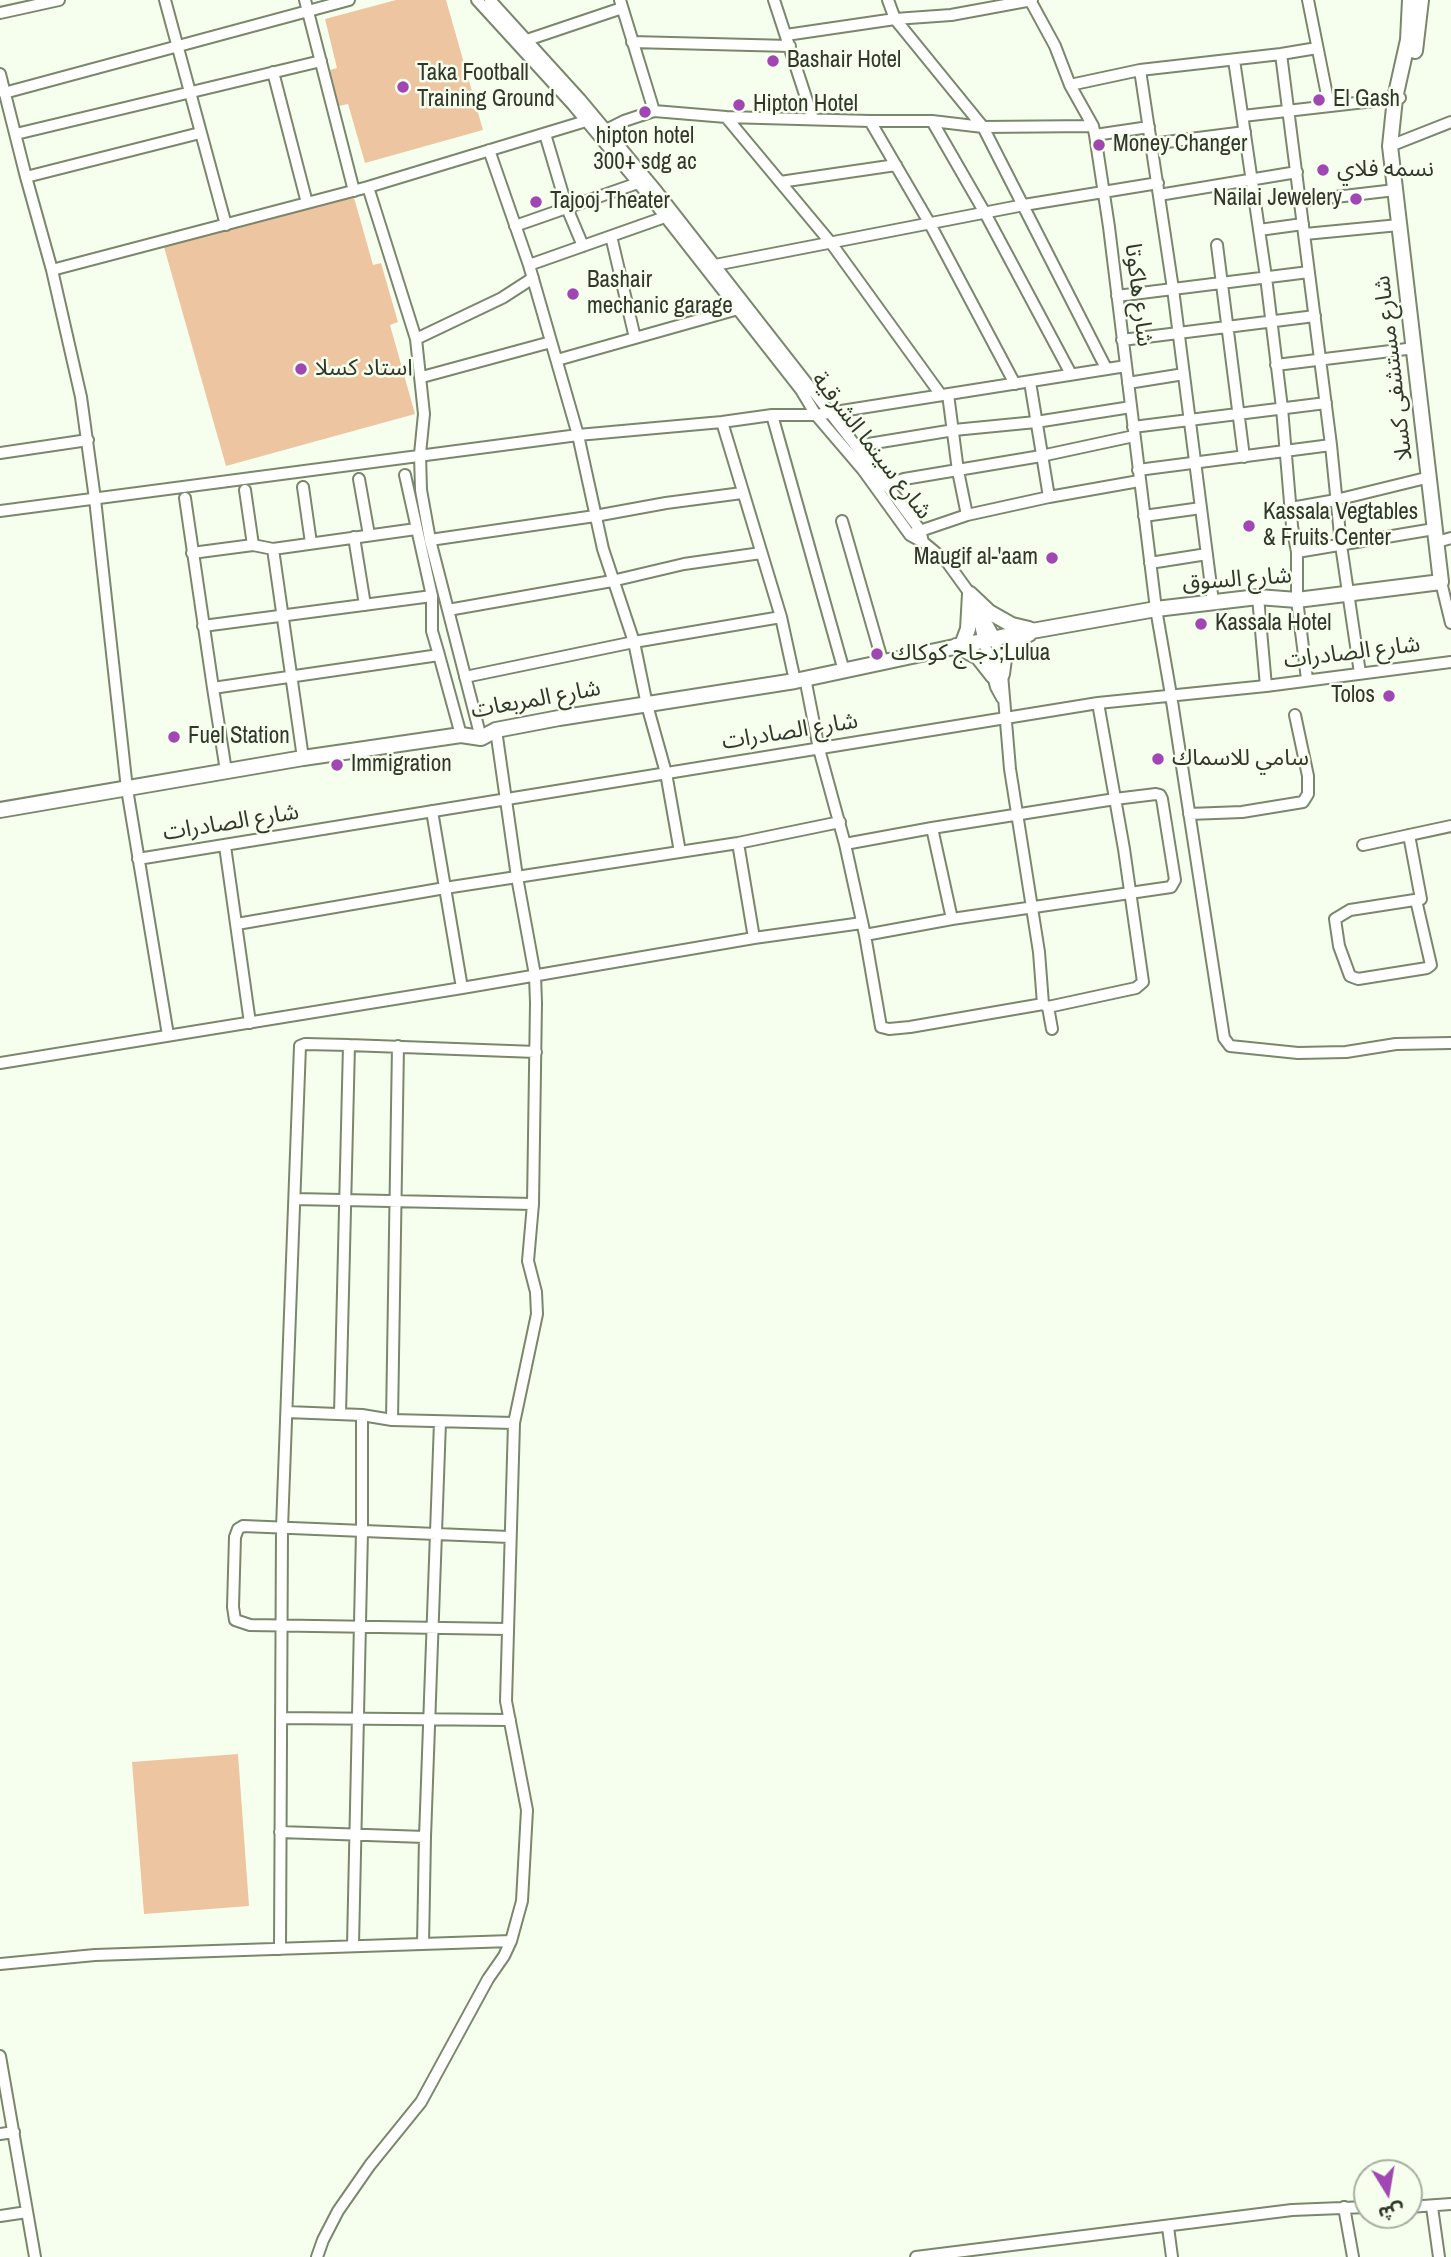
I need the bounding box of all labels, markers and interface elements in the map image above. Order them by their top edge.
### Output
place label: Bashair Hotel [787,47,901,75]
marker: Bashair Hotel [765,53,781,69]
place label: Taka Football Training Ground [417,60,555,114]
marker: Taka Football Training Ground [395,79,411,95]
place label: El Gash [1333,86,1400,114]
place label: Hipton Hotel [753,91,858,119]
marker: El Gash [1311,92,1327,108]
marker: Hipton Hotel [731,97,747,113]
marker: hipton hotel 300+ sdg ac [637,104,653,120]
place label: hipton hotel 300+ sdg ac [593,123,697,177]
place label: Money Changer [1113,131,1247,159]
marker: Money Changer [1091,137,1107,153]
place label: نسمه فلاي [1337,156,1434,184]
marker: نسمه فلاي [1315,162,1331,178]
place label: Nailai Jewelery [1213,185,1342,213]
place label: Tajooj Theater [550,188,670,216]
marker: Nailai Jewelery [1348,191,1364,207]
marker: Tajooj Theater [528,194,544,210]
street label: شارع هاكوتا [1118,242,1158,348]
place label: Bashair mechanic garage [587,267,733,321]
street label: شارع مستشفى كسلا [1369,274,1419,462]
marker: Bashair mechanic garage [565,286,581,302]
place label: استاد كسلا [315,355,413,383]
marker: استاد كسلا [293,361,309,377]
street label: شارع سينما الشرقية [805,367,937,525]
place label: Kassala Vegtables & Fruits Center [1263,499,1418,553]
marker: Kassala Vegtables & Fruits Center [1241,518,1257,534]
place label: Maugif al-'aam [914,544,1038,572]
marker: Maugif al-'aam [1044,550,1060,566]
street label: شارع السوق [1181,562,1293,598]
place label: Kassala Hotel [1215,610,1331,638]
marker: Kassala Hotel [1193,616,1209,632]
street label: شارع الصادرات [1282,631,1422,675]
place label: دجاج كوكاك;Lulua [891,640,1050,668]
marker: دجاج كوكاك;Lulua [869,646,885,662]
street label: شارع المربعات [469,675,603,725]
place label: Tolos [1331,682,1375,710]
marker: Tolos [1381,688,1397,704]
street label: شارع الصادرات [720,708,860,756]
place label: Fuel Station [188,723,290,751]
marker: Fuel Station [166,729,182,745]
place label: سامي للاسماك [1172,745,1309,773]
place label: Immigration [351,751,452,779]
marker: سامي للاسماك [1150,751,1166,767]
marker: Immigration [329,757,345,773]
street label: شارع الصادرات [161,799,301,847]
north arrow [1353,2159,1423,2229]
text: ش [1376,2197,1407,2228]

